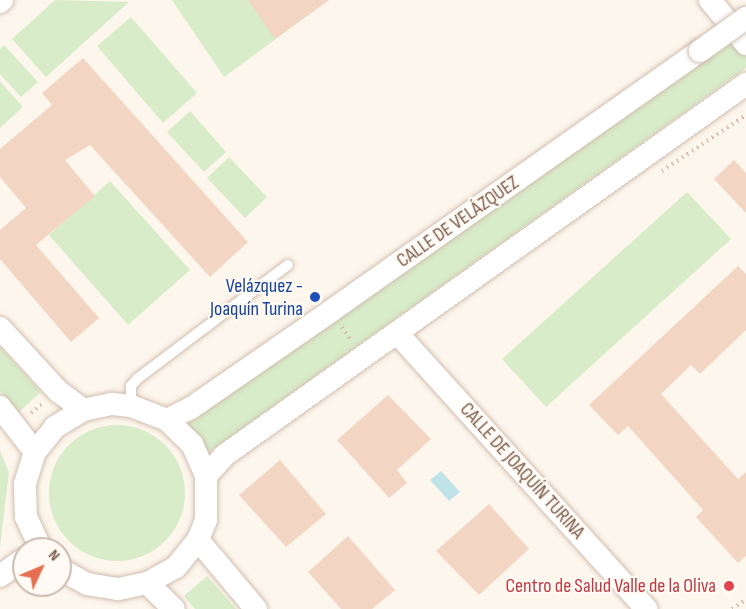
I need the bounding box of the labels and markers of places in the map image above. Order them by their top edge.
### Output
place label: Velázquez - Joaquín Turina [210,274,303,321]
marker: Velázquez - Joaquín Turina [308,290,322,304]
place label: Centro de Salud Valle de la Oliva [506,574,716,598]
marker: Centro de Salud Valle de la Oliva [720,577,738,595]

